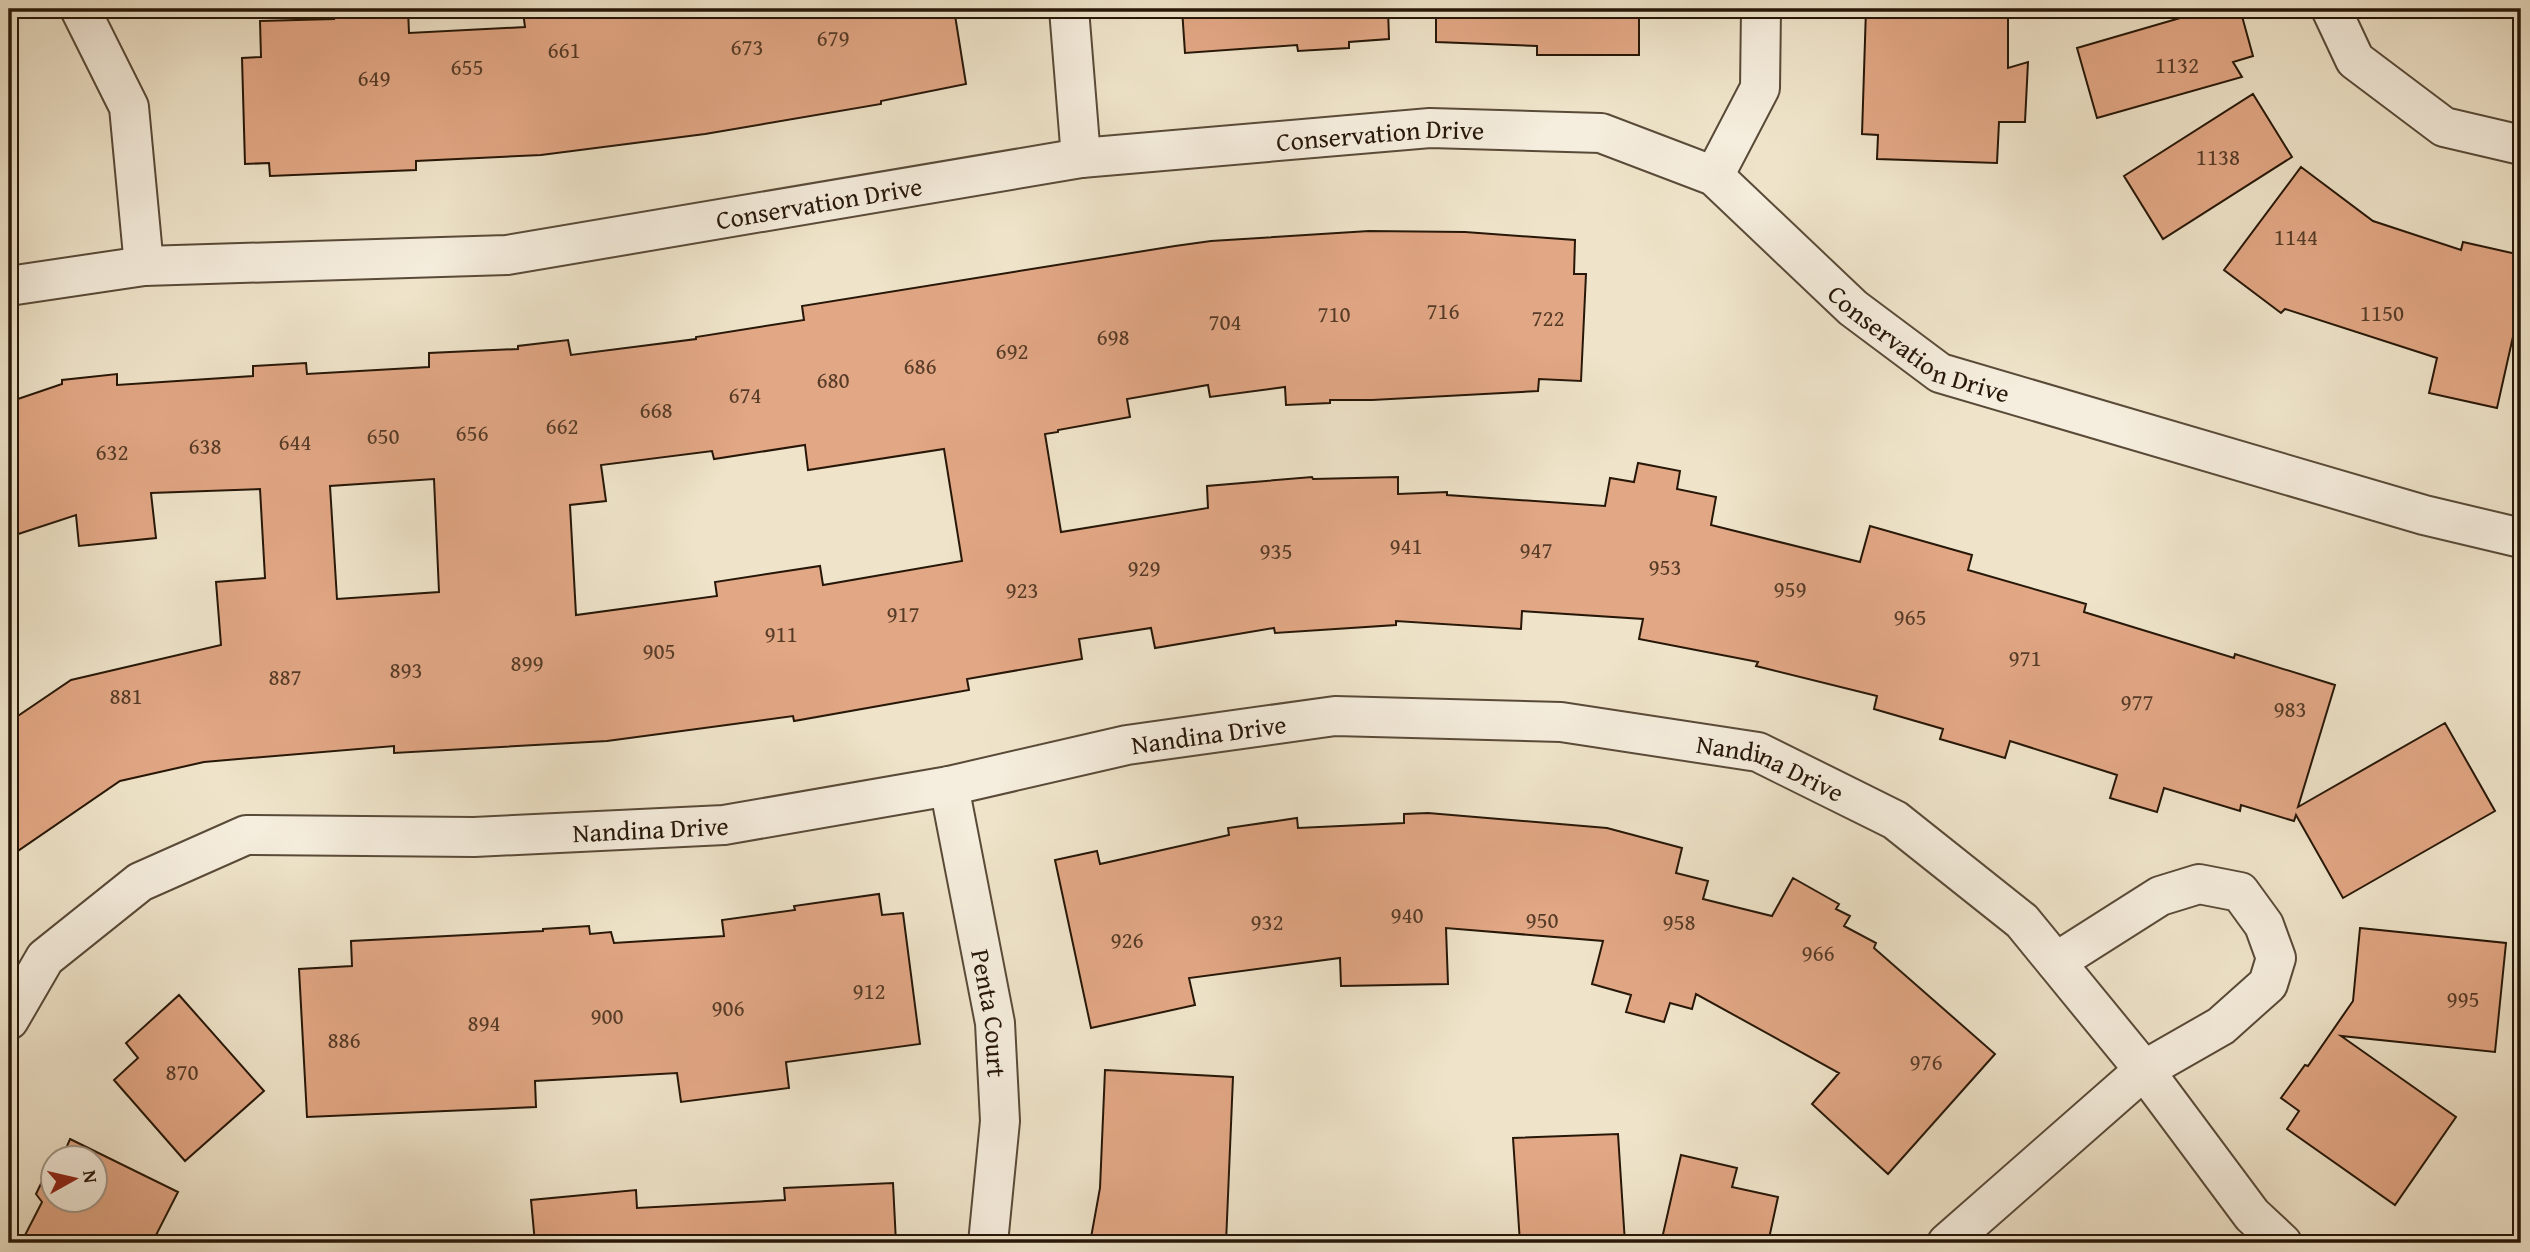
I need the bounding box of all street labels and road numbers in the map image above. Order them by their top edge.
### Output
street label: Conservation Drive [1275,108,1485,161]
street label: Conservation Drive [713,166,925,239]
street label: Conservation Drive [1819,275,2014,412]
street label: Nandina Drive [1129,704,1289,764]
street label: Nandina Drive [1694,723,1851,811]
street label: Nandina Drive [572,805,729,852]
street label: Penta Court [962,946,1017,1078]

